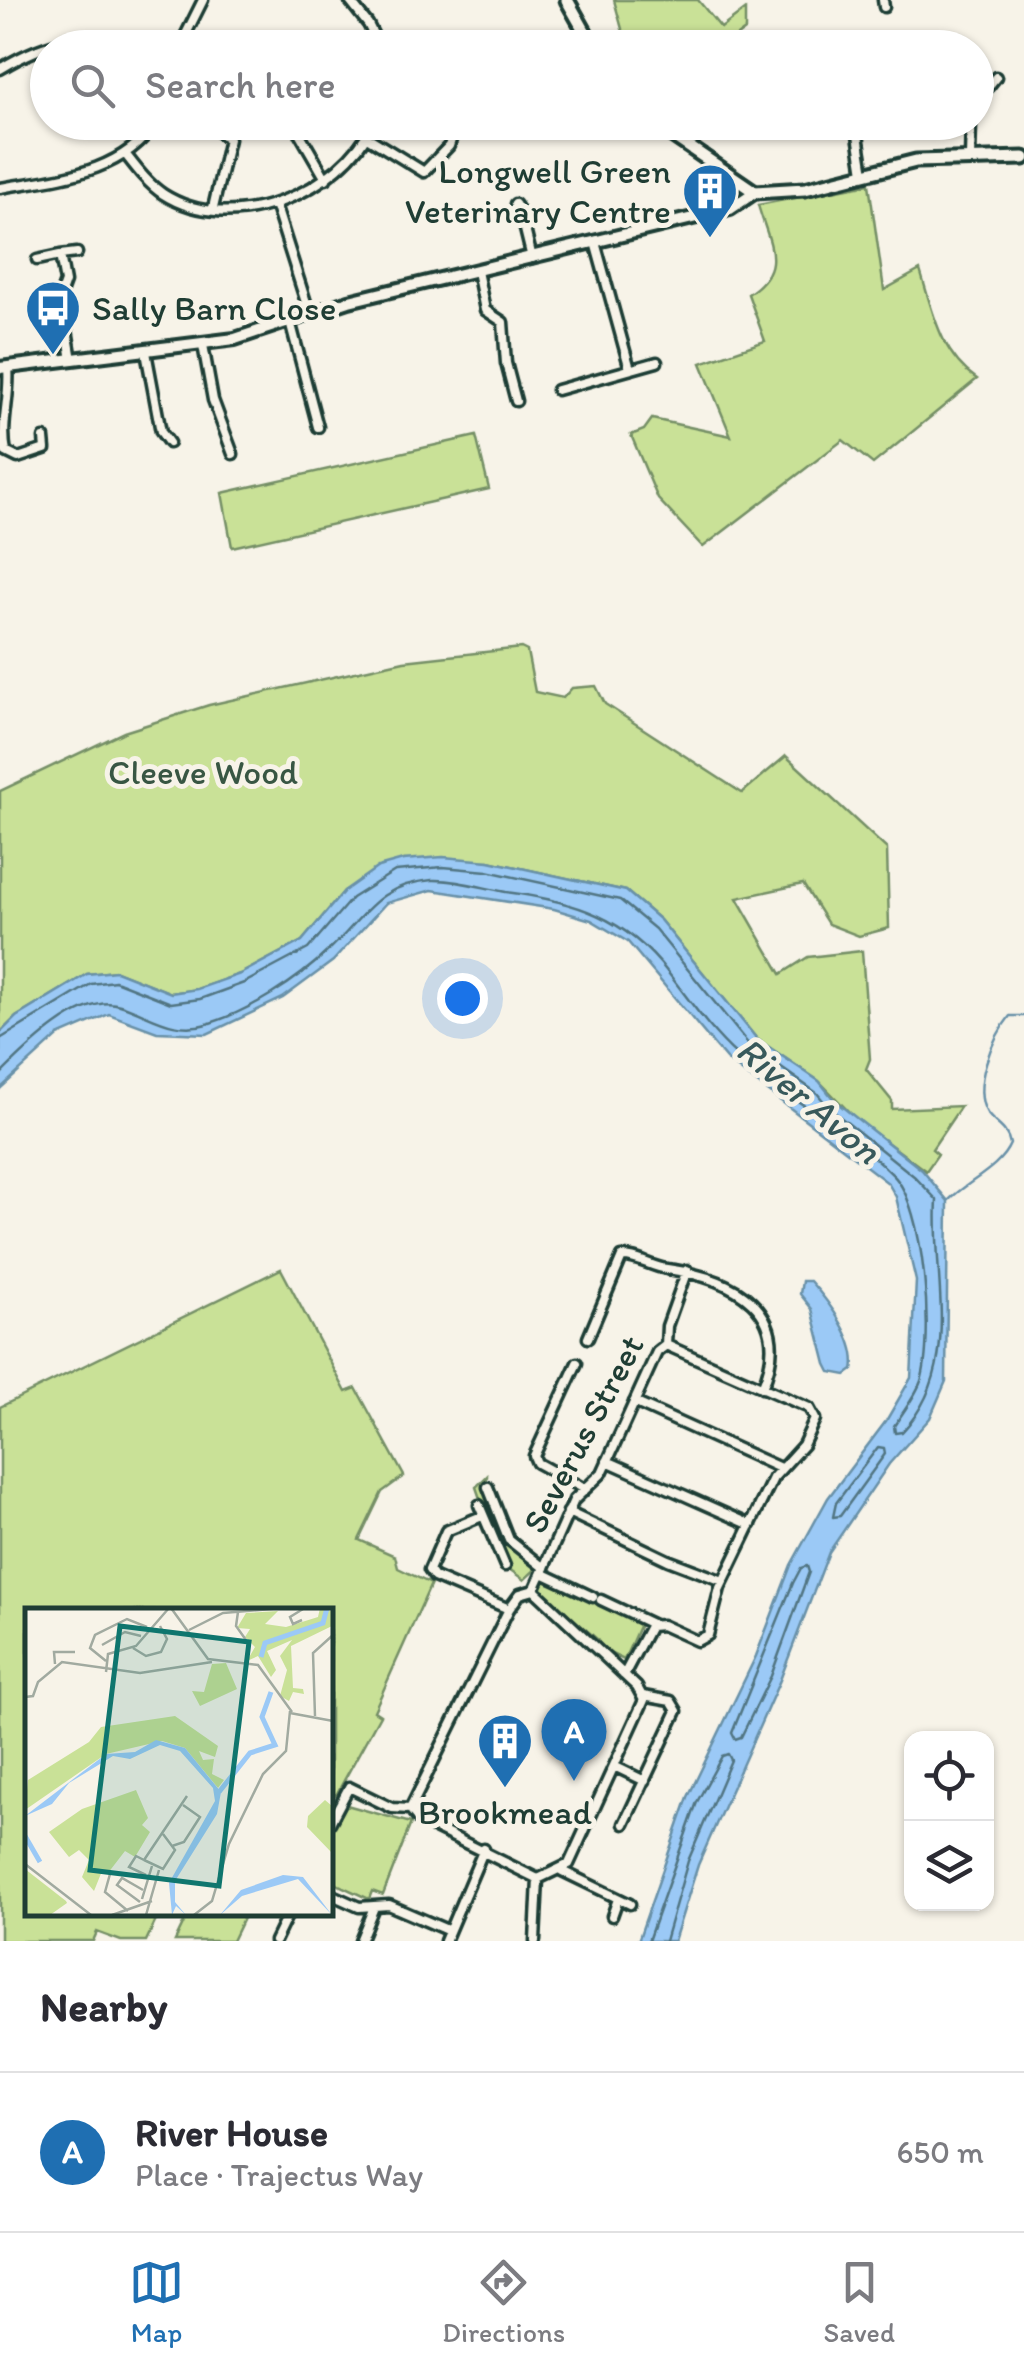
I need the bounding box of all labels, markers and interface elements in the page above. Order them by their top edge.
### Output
search box [30,30,994,140]
icon: search [65,58,120,113]
text: Search here [145,62,336,108]
place label: Longwell Green Veterinary Centre [405,150,671,232]
building icon: Longwell Green Veterinary Centre [680,161,740,240]
bus stop icon: Sally Barn Close [23,278,83,357]
place label: Sally Barn Close [92,287,336,329]
park label: Cleeve Wood [108,751,298,793]
your location [437,973,488,1024]
water label: River Avon [728,1026,891,1174]
street label: Severus Street [513,1328,653,1540]
inset map [25,1608,332,1916]
pin: A [542,1698,606,1781]
building icon: Brookmead [475,1711,535,1790]
map controls [904,1731,994,1911]
button: locate [904,1731,994,1821]
place label: Brookmead [418,1791,592,1833]
button: layers [904,1821,994,1911]
text: Nearby [40,1981,167,2032]
text: River House [135,2110,328,2156]
text: A [62,2133,83,2171]
text: 650 m [896,2133,984,2171]
text: Place · Trajectus Way [135,2156,423,2194]
tab: Map [129,2255,184,2349]
tab: Directions [442,2255,565,2349]
tab: Saved [823,2255,895,2349]

